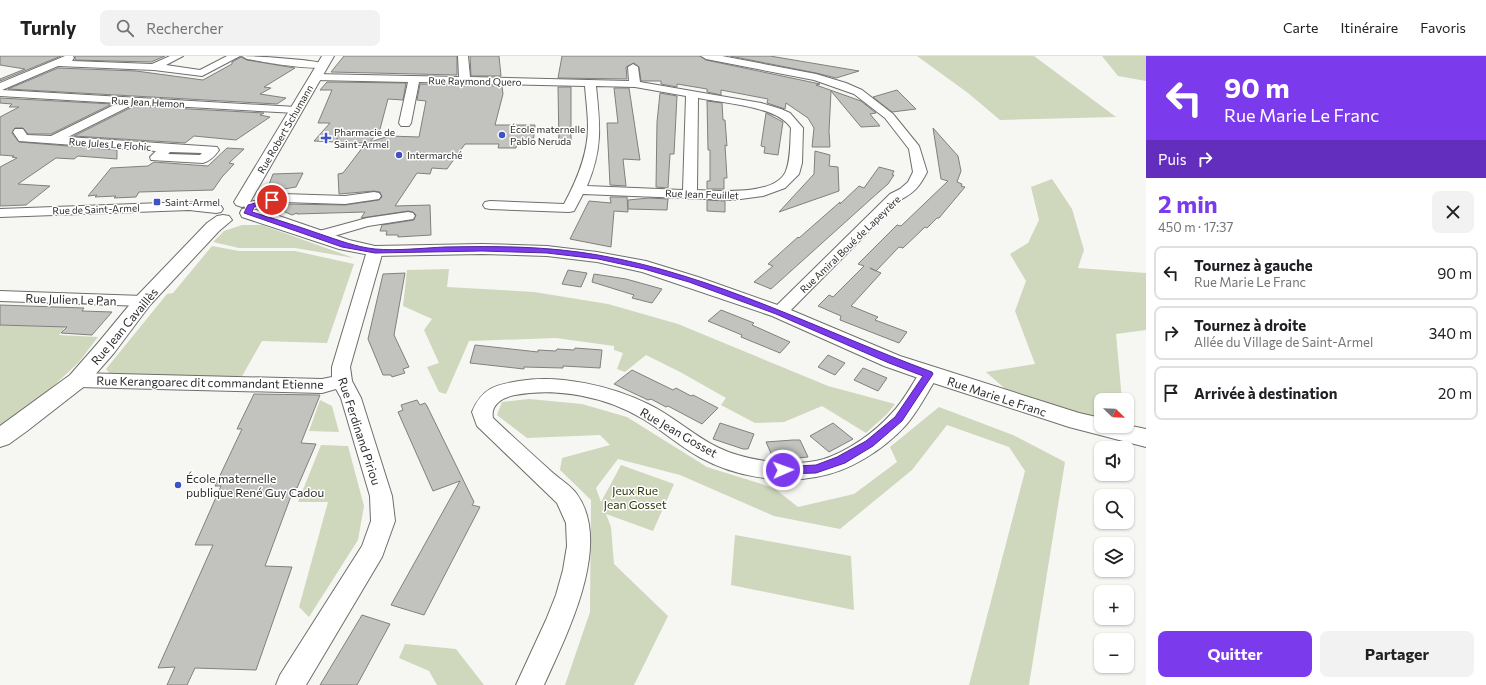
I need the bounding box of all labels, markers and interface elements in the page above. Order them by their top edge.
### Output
search box [100,10,380,46]
text: Turnly [20,16,76,39]
icon: search [114,17,136,39]
text: Rechercher [146,19,223,37]
text: Carte [1283,19,1318,36]
text: Itinéraire [1340,19,1398,36]
text: Favoris [1420,19,1466,36]
text: 90 m [1224,70,1290,104]
icon: left [1158,72,1210,124]
street label: Rue Raymond Quero [428,74,522,88]
street label: Rue Robert Schumann [255,82,315,176]
street label: Rue Jean Hemon [111,94,185,110]
text: Rue Marie Le Franc [1224,104,1379,126]
place label: École maternelle Pablo Neruda [510,123,585,147]
place label: Pharmacie de Saint-Armel [334,126,395,150]
marker: École maternelle Pablo Neruda [497,130,507,140]
marker: Pharmacie de Saint-Armel [321,133,331,143]
street label: Rue Jules Le Flohic [68,135,152,153]
icon: right [1194,148,1216,170]
place label: Intermarché [407,149,463,161]
marker: Intermarché [394,150,404,160]
text: Puis [1158,150,1186,168]
pin [255,183,289,217]
street label: Rue Jean Feuillet [665,187,739,201]
icon: arrive [261,189,283,211]
text: 2 min [1158,189,1218,218]
button: close [1432,191,1474,233]
street label: Rue Amiral Boué de Lapeyrère [797,193,903,295]
place label: Saint-Armel [165,196,220,208]
marker: Saint-Armel [152,197,162,207]
street label: Rue de Saint-Armel [52,201,140,217]
text: 450 m · 17:37 [1158,219,1233,235]
text: Tournez à gauche [1194,256,1313,274]
icon: left [1160,262,1182,284]
text: 90 m [1437,264,1472,282]
text: Rue Marie Le Franc [1194,274,1306,290]
street label: Rue Jean Cavaillès [88,285,161,368]
street label: Rue Julien Le Pan [25,290,117,309]
text: Tournez à droite [1194,316,1306,334]
icon: right [1160,322,1182,344]
text: 340 m [1429,324,1472,342]
text: Allée du Village de Saint-Armel [1194,334,1373,350]
street label: Rue Kerangoarec dit commandant Etienne [96,373,324,391]
street label: Rue Marie Le Franc [946,373,1048,419]
street label: Rue Ferdinand Piriou [336,375,384,487]
icon: arrive [1160,382,1182,404]
text: Arrivée à destination [1194,384,1337,402]
text: 20 m [1438,384,1472,402]
north arrow [1094,393,1134,433]
map controls [1094,393,1134,673]
street label: Rue Jean Gosset [638,404,720,461]
button: sound [1094,441,1134,481]
position arrow [762,449,804,491]
place label: École maternelle publique René Guy Cadou [186,471,324,499]
marker: École maternelle publique René Guy Cadou [173,480,183,490]
park label: Jeux Rue Jean Gosset [603,483,667,512]
button: search [1094,489,1134,529]
button: layers [1094,537,1134,577]
button: + [1094,585,1134,625]
button: Quitter [1158,631,1312,677]
button: Partager [1320,631,1474,677]
button: − [1094,633,1134,673]

